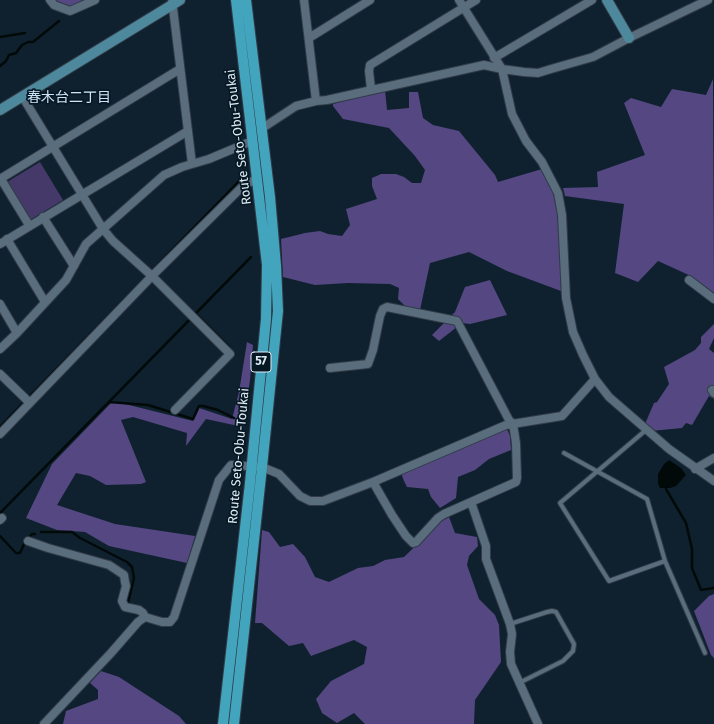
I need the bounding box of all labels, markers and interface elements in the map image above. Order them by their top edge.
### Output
street label: Route Seto-Obu-Toukai [223,68,255,206]
district label: 春木台二丁目 [27,90,111,106]
road number: 57 [251,352,271,372]
street label: Route Seto-Obu-Toukai [225,387,253,525]

